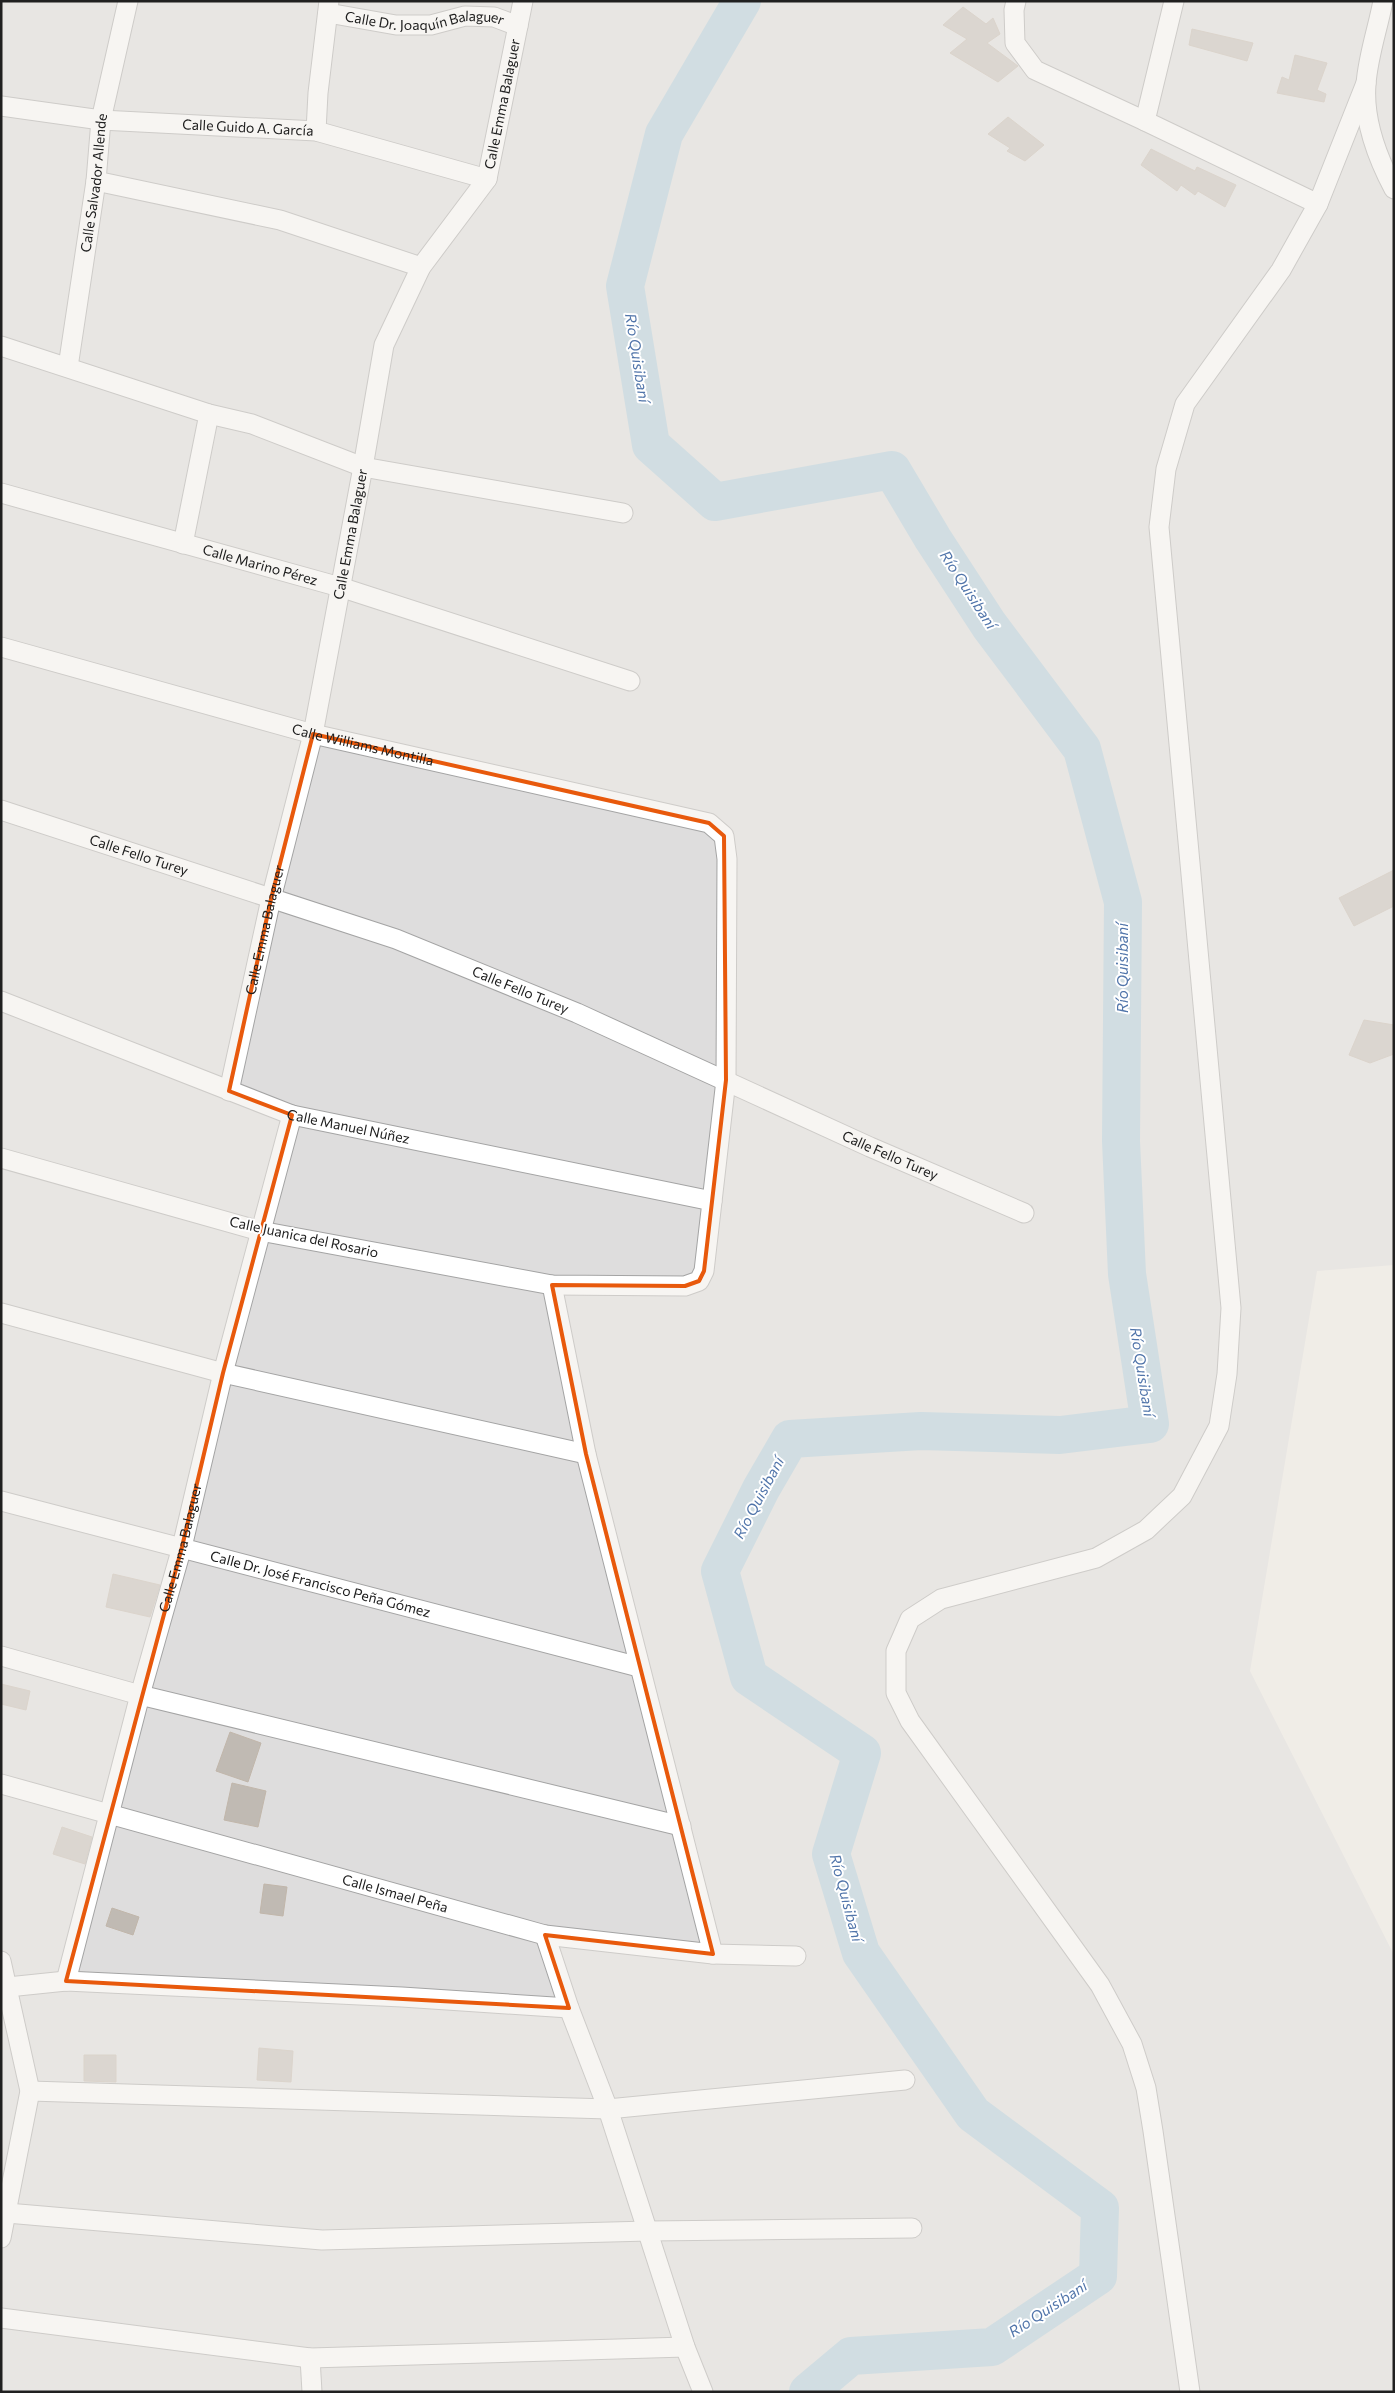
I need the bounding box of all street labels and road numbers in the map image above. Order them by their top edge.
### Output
street label: Calle Dr. Joaquín Balaguer [344,7,507,34]
street label: Calle Emma Balaguer [480,37,523,171]
street label: Calle Salvador Allende [76,111,110,254]
street label: Calle Guido A. García [182,115,314,139]
street label: Calle Emma Balaguer [329,467,371,601]
street label: Calle Marino Pérez [201,540,320,588]
street label: Calle Williams Montilla [290,720,436,769]
street label: Calle Fello Turey [87,830,191,879]
street label: Calle Emma Balaguer [241,863,287,996]
street label: Calle Fello Turey [470,962,572,1017]
street label: Calle Manuel Núñez [284,1105,411,1147]
street label: Calle Fello Turey [840,1126,941,1183]
street label: Calle Juanica del Rosario [228,1212,380,1261]
street label: Calle Emma Balaguer [155,1481,205,1614]
street label: Calle Dr. José Francisco Peña Gómez [209,1547,432,1620]
street label: Calle Ismael Peña [340,1870,450,1916]

